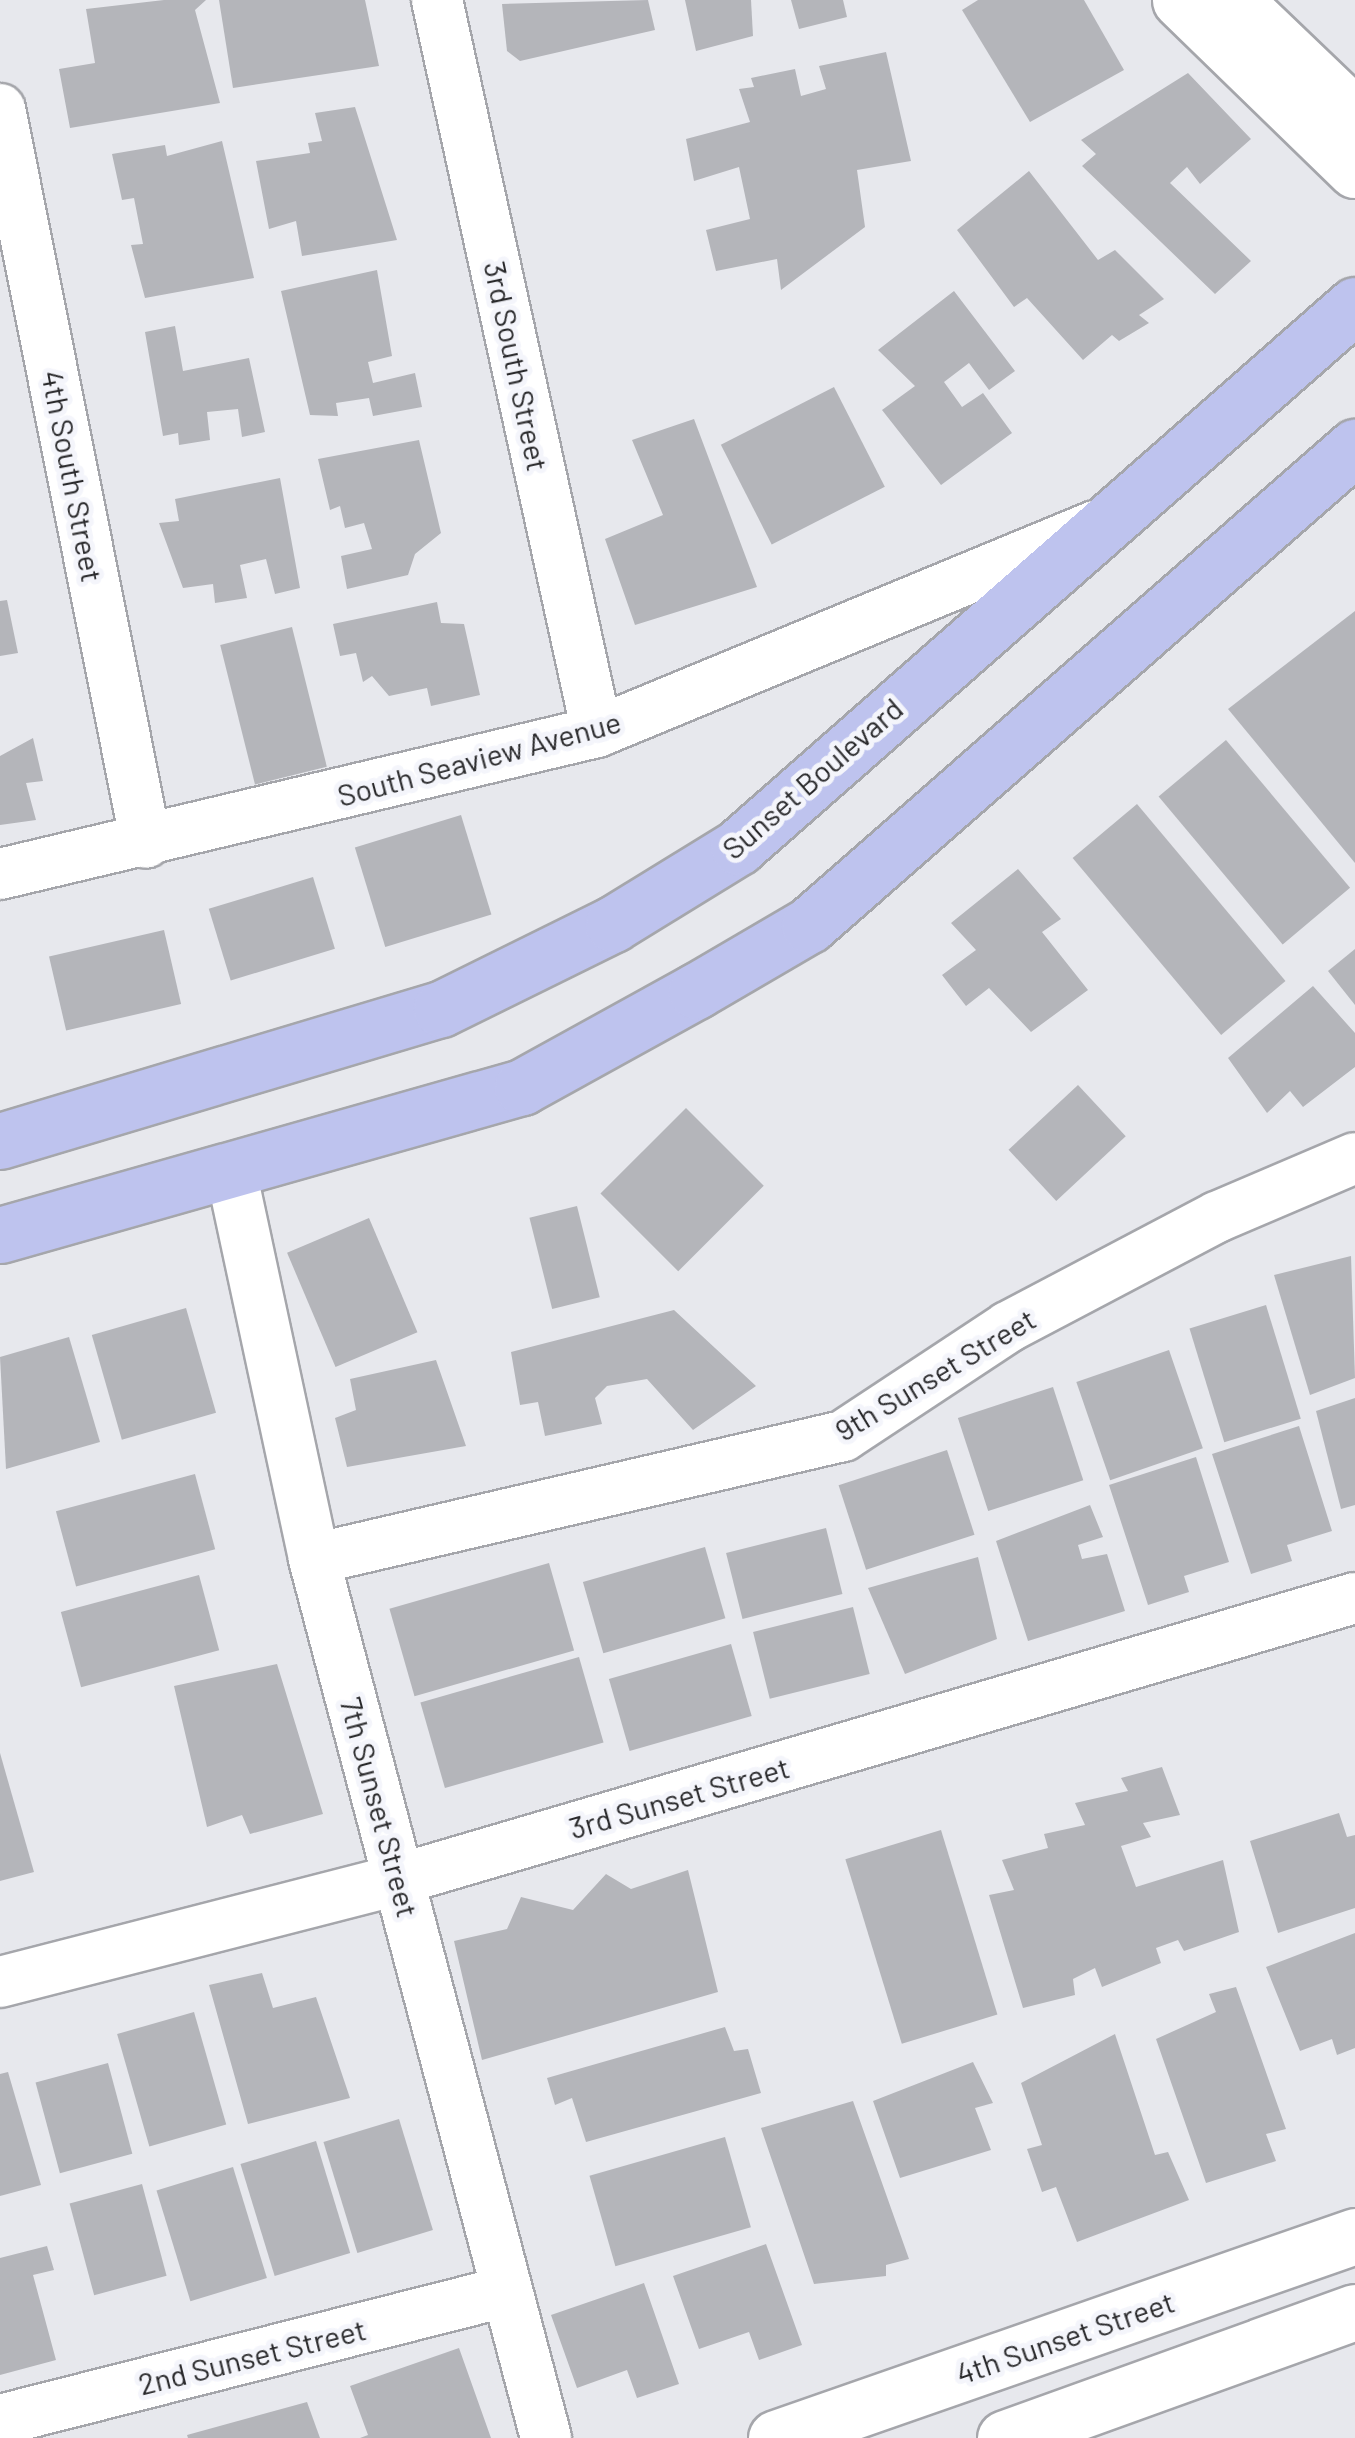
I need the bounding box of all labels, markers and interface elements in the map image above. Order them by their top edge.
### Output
street label: 3rd South Street [477,258,557,474]
street label: 4th South Street [35,367,111,585]
street label: Sunset Boulevard [715,690,909,866]
street label: South Seaview Avenue [333,703,625,813]
street label: 9th Sunset Street [828,1300,1042,1448]
street label: 7th Sunset Street [333,1693,427,1921]
street label: 3rd Sunset Street [565,1748,793,1846]
street label: 4th Sunset Street [951,2283,1179,2391]
street label: 2nd Sunset Street [134,2310,370,2402]

